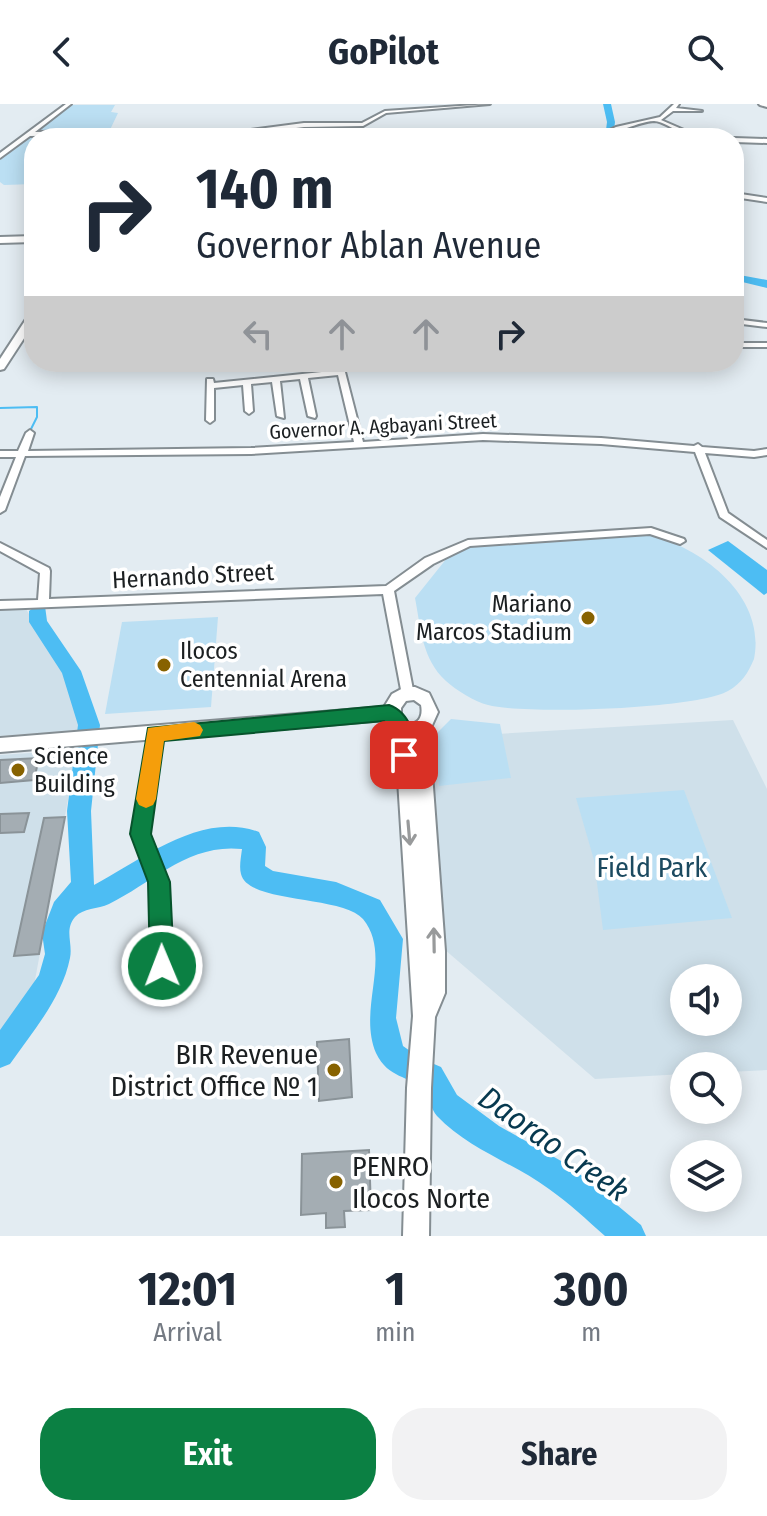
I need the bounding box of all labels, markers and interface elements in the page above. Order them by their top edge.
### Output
icon: back [40,30,84,74]
text: GoPilot [328,30,439,74]
icon: search [683,30,727,74]
text: 140 m [196,156,333,223]
icon: right [64,160,168,264]
text: Governor Ablan Avenue [196,224,541,268]
icon: left [236,312,280,356]
icon: ahead [320,312,364,356]
icon: ahead [404,312,448,356]
icon: right [488,312,532,356]
street label: Governor A. Agbayani Street [269,408,498,444]
street label: Hernando Street [111,558,275,594]
place label: Mariano Marcos Stadium [416,590,572,646]
marker: Mariano Marcos Stadium [579,609,597,627]
place label: Ilocos Centennial Arena [180,637,347,693]
marker: Ilocos Centennial Arena [155,656,173,674]
pin [370,721,438,789]
icon: arrive [382,733,426,777]
place label: Science Building [34,742,116,798]
marker: Science Building [9,761,27,779]
one-way arrow [402,820,417,846]
park label: Field Park [597,851,708,884]
position arrow [120,924,204,1008]
one-way arrow [427,927,442,954]
map controls [670,964,742,1212]
button: sound [670,964,742,1036]
place label: BIR Revenue District Office № 1 [111,1038,318,1103]
button: search [670,1052,742,1124]
marker: BIR Revenue District Office № 1 [325,1061,343,1079]
water label: Daorao Creek [471,1078,637,1210]
button: layers [670,1140,742,1212]
place label: PENRO Ilocos Norte [352,1150,490,1215]
marker: PENRO Ilocos Norte [327,1173,345,1191]
text: 12:01 [138,1260,237,1318]
text: 1 [385,1260,406,1318]
text: 300 [554,1260,629,1318]
text: Arrival [153,1317,222,1348]
text: min [375,1317,416,1348]
text: m [581,1317,601,1348]
button: Exit [40,1408,376,1500]
button: Share [392,1408,727,1500]

